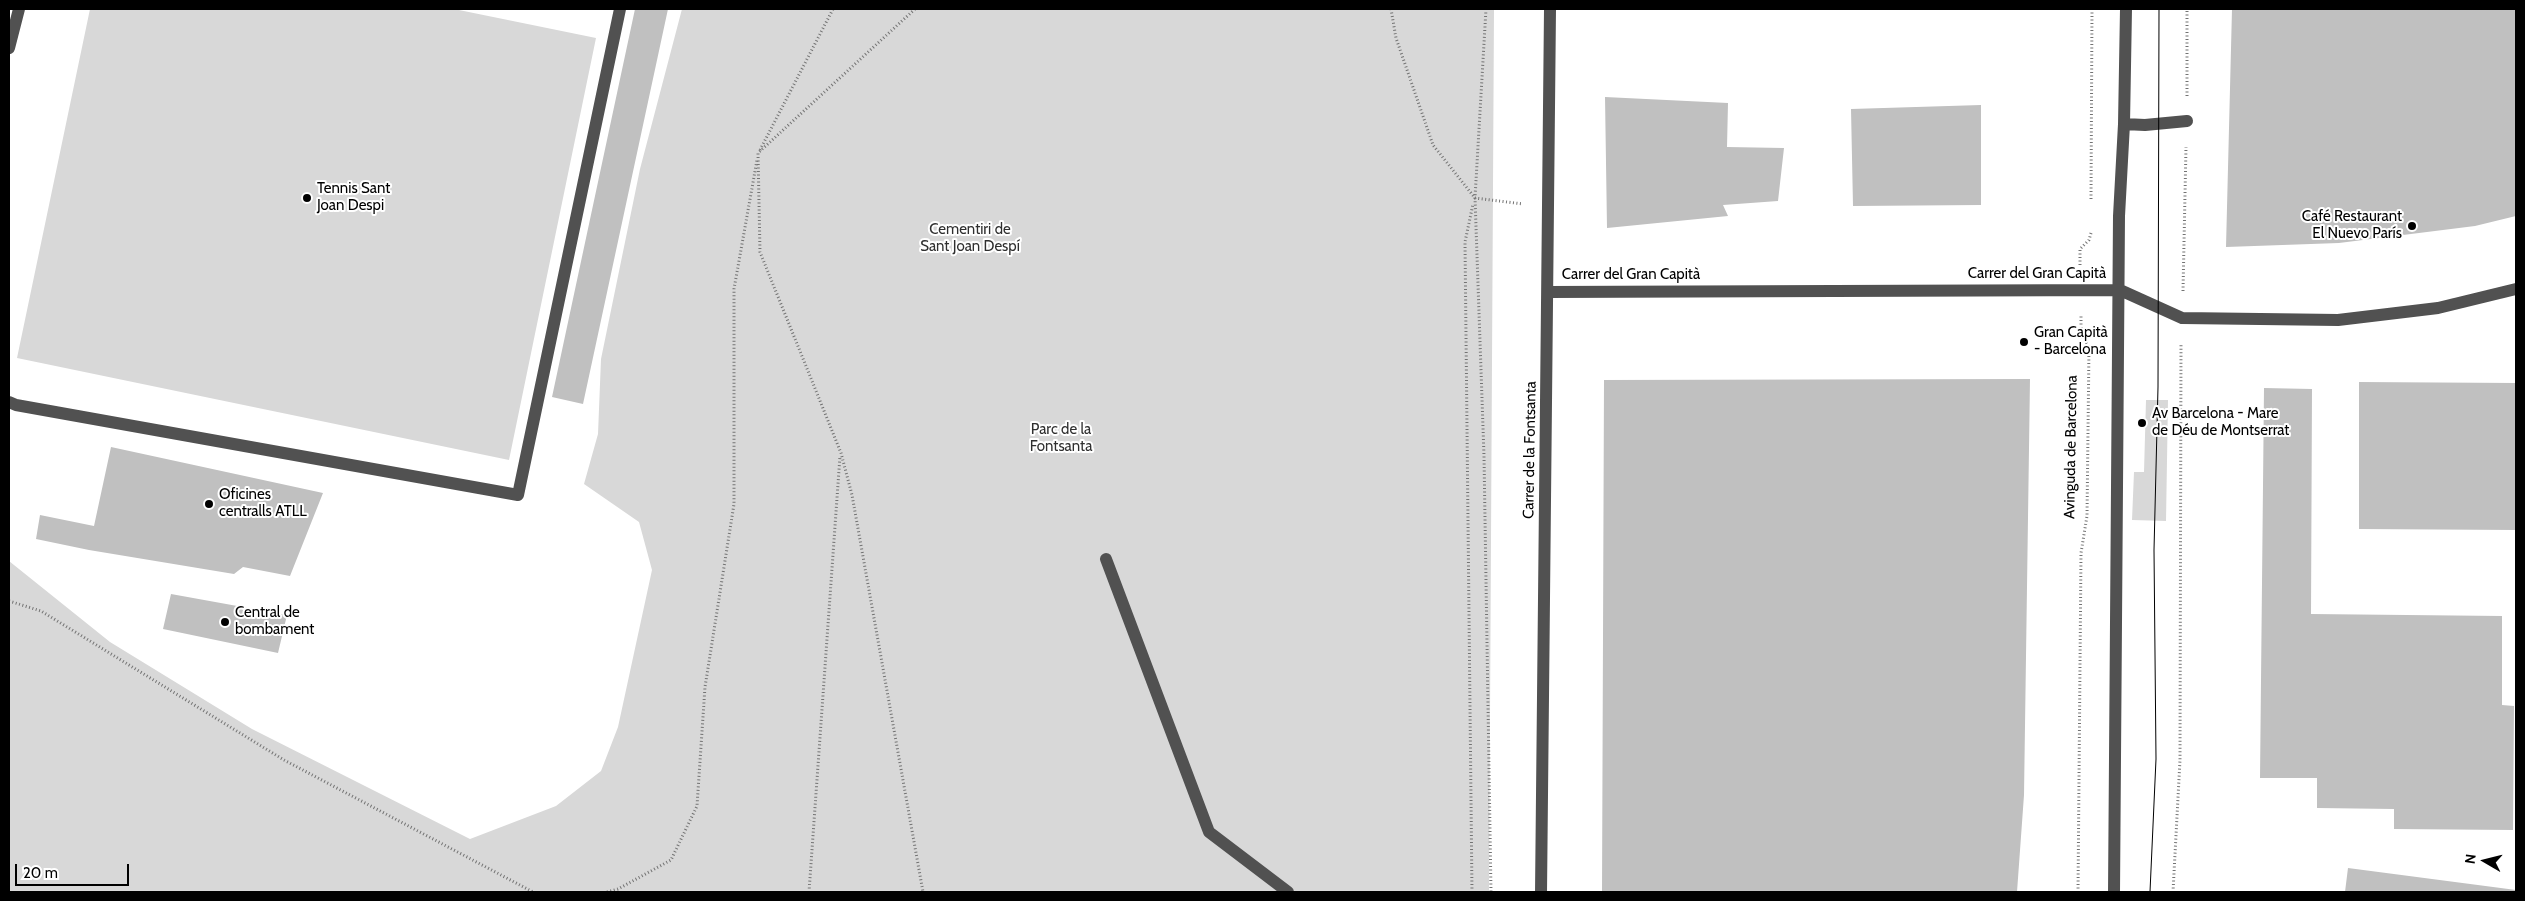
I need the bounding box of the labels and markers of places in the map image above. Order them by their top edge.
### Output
place label: Tennis Sant Joan Despi [317,180,390,215]
marker: Tennis Sant Joan Despi [301,192,313,204]
place label: Café Restaurant El Nuevo París [2302,208,2402,243]
marker: Café Restaurant El Nuevo París [2406,220,2418,232]
place label: Gran Capità - Barcelona [2034,324,2108,359]
marker: Gran Capità - Barcelona [2018,336,2030,348]
place label: Av Barcelona - Mare de Déu de Montserrat [2152,405,2289,440]
marker: Av Barcelona - Mare de Déu de Montserrat [2136,417,2148,429]
place label: Oficines centralls ATLL [219,486,307,521]
marker: Oficines centralls ATLL [203,498,215,510]
place label: Central de bombament [235,604,314,639]
marker: Central de bombament [219,616,231,628]

